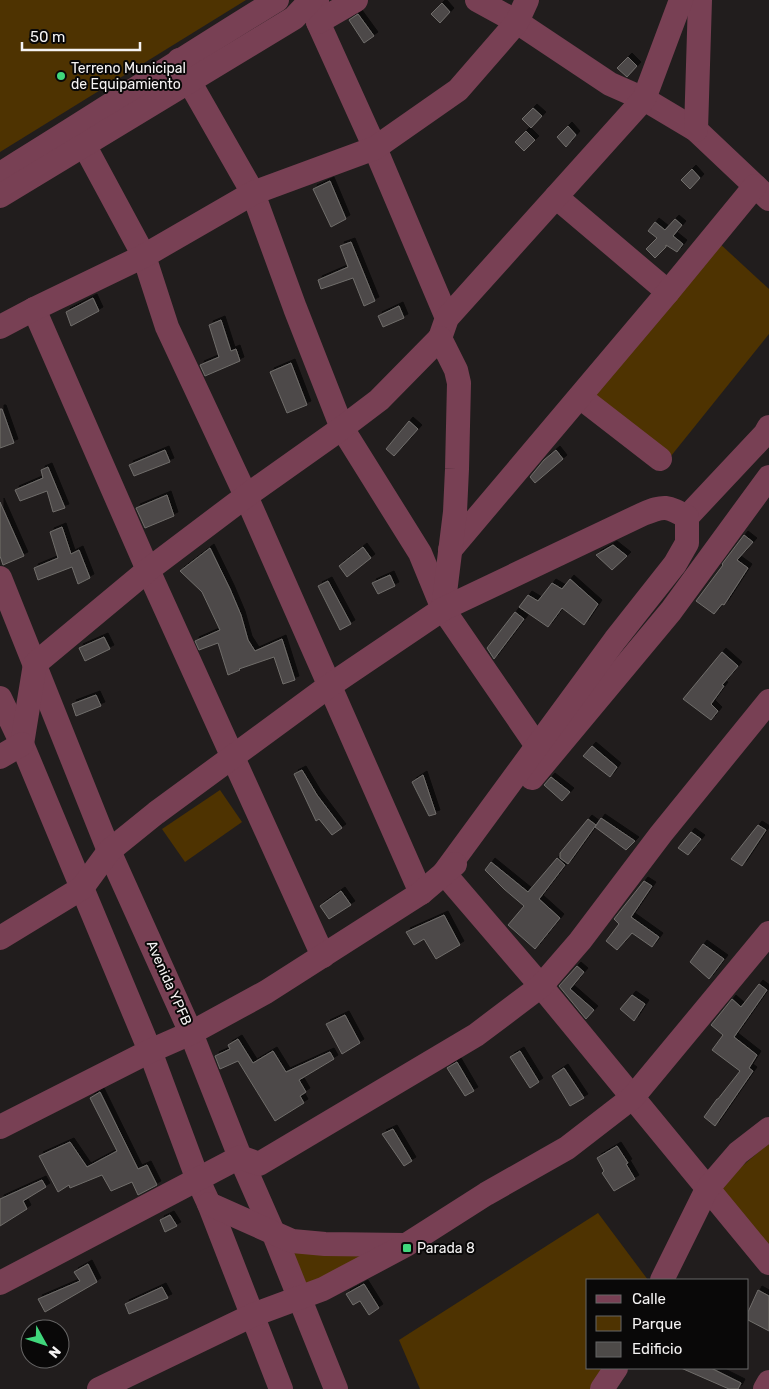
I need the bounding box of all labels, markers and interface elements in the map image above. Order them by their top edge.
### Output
scale bar [22,20,140,52]
text: 50 m [30,28,65,46]
place label: Terreno Municipal de Equipamiento [71,60,186,93]
marker: Terreno Municipal de Equipamiento [55,70,67,82]
street label: Avenida YPFB [143,938,195,1028]
place label: Parada 8 [417,1240,475,1257]
marker: Parada 8 [401,1242,413,1254]
legend [586,1279,749,1369]
text: Calle [632,1290,666,1308]
text: Parque [632,1315,682,1333]
north arrow [20,1319,70,1369]
text: Edificio [632,1340,682,1358]
text: N [45,1343,64,1361]

